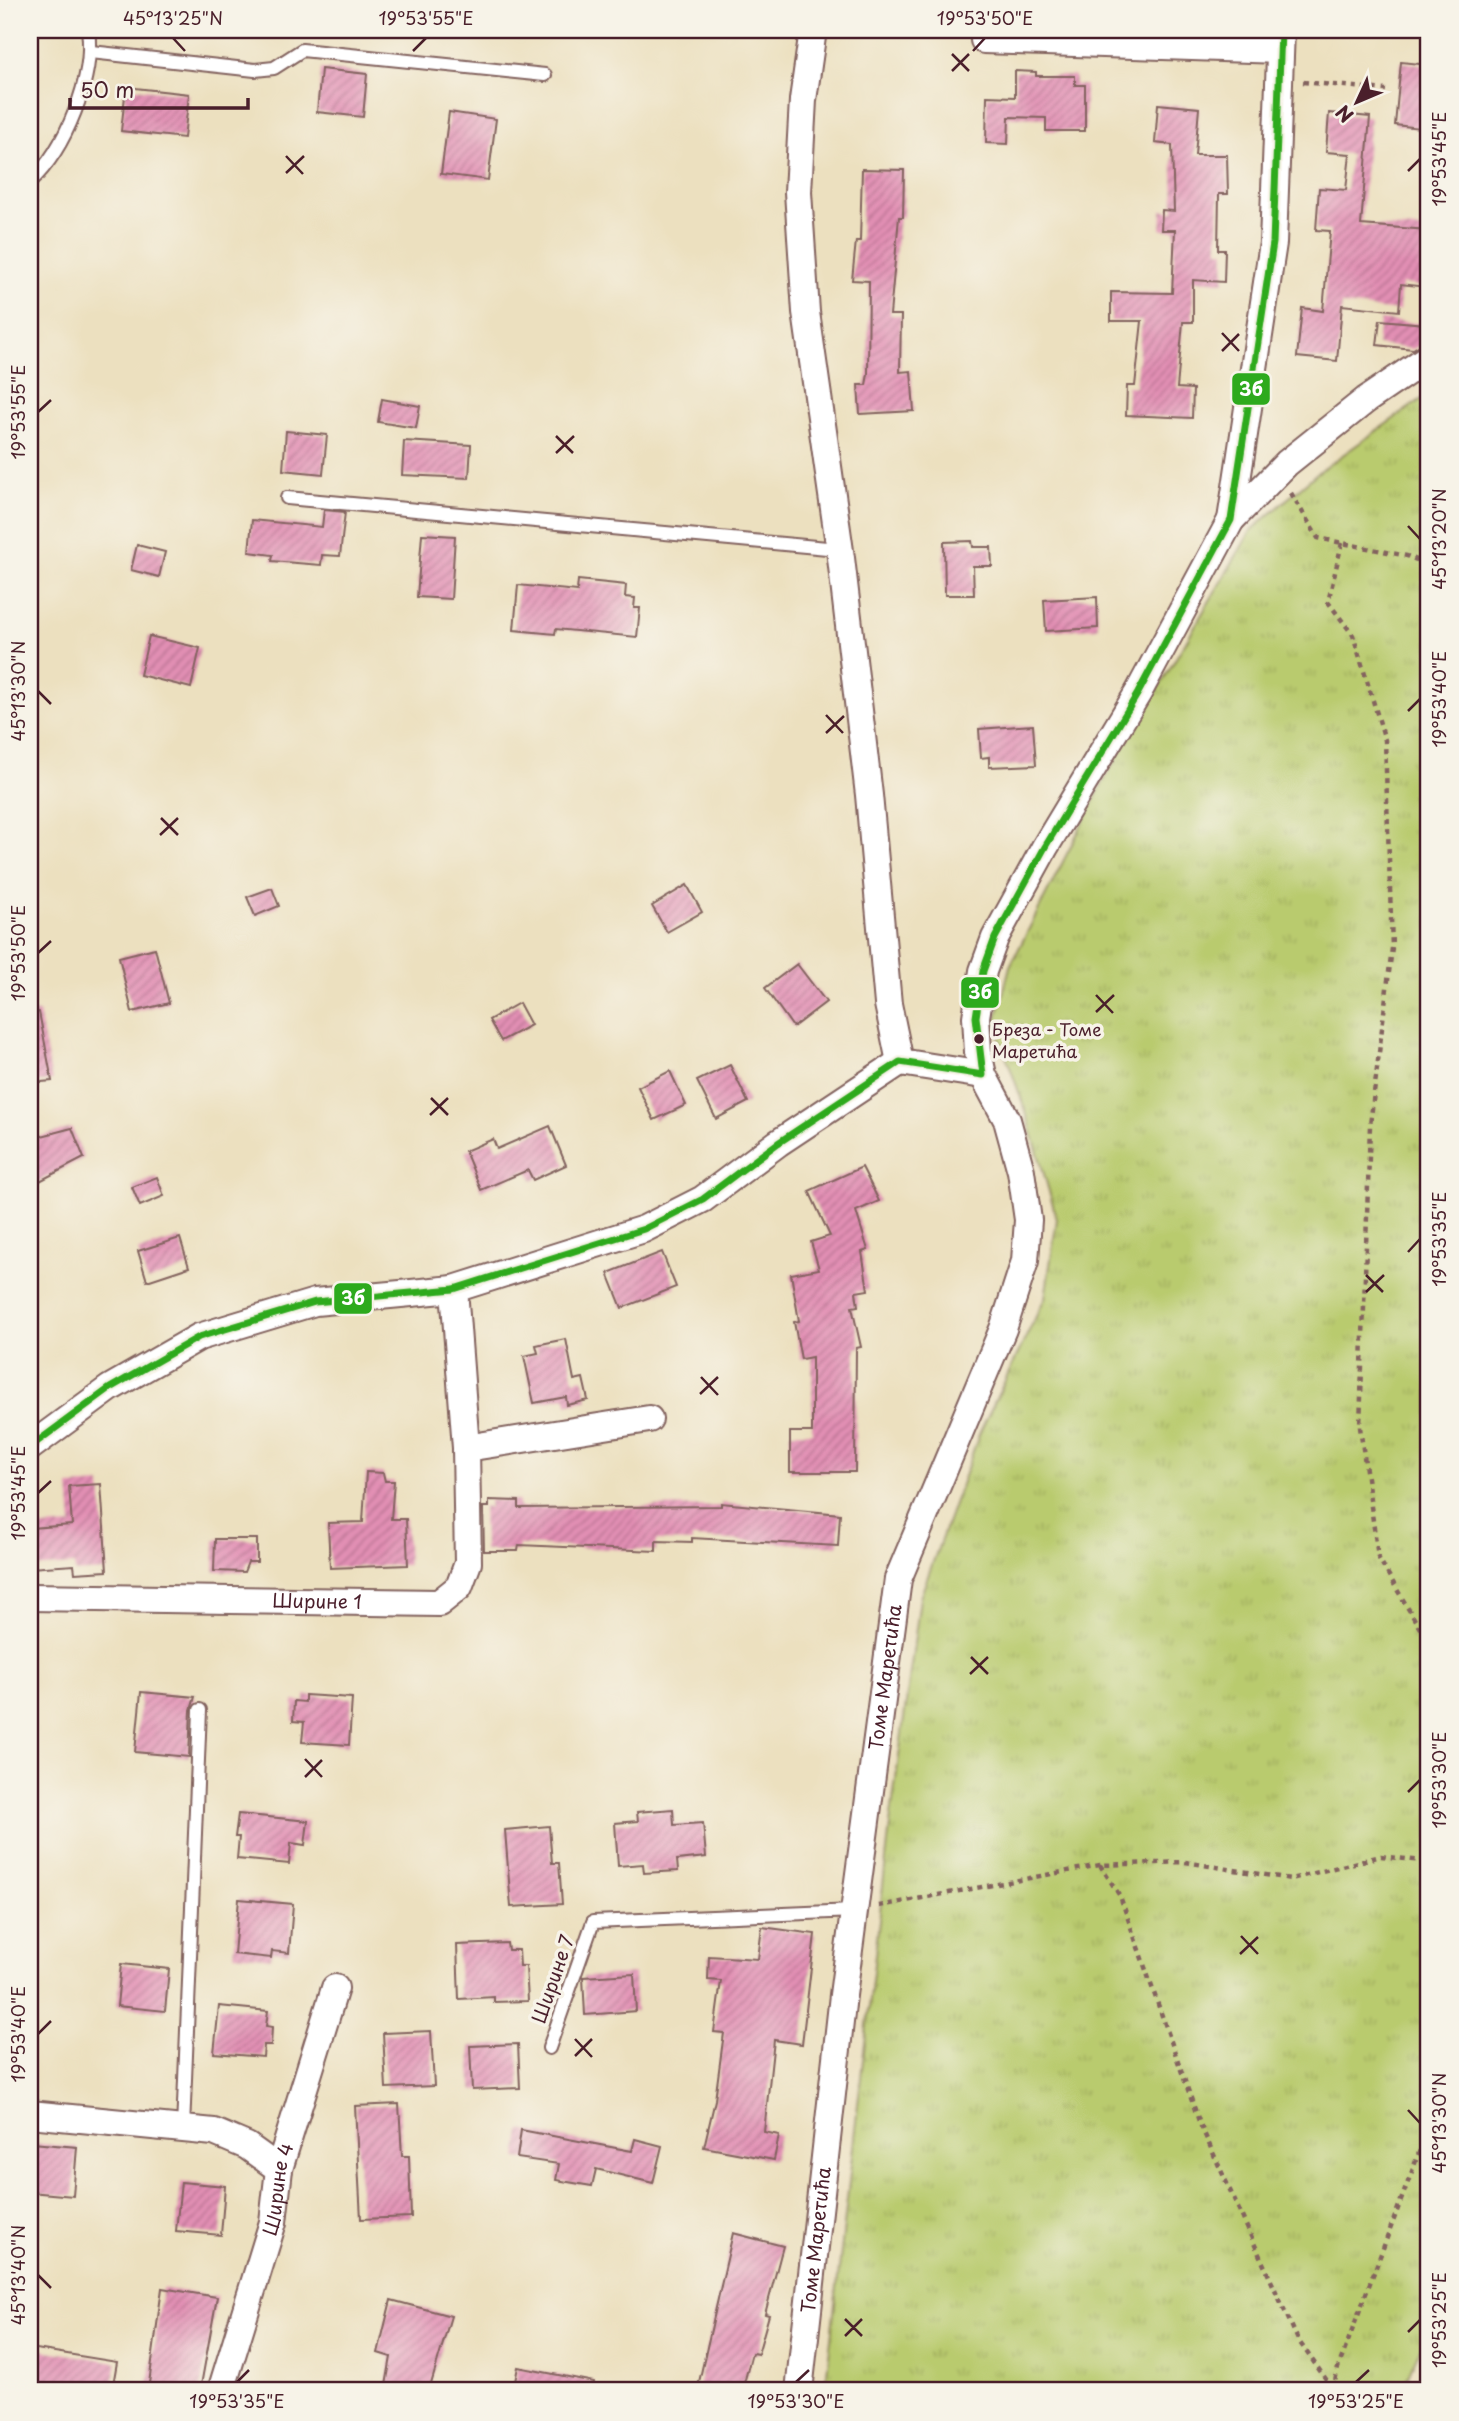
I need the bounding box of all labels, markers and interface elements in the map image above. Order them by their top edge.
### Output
text: 45°13'25"N [123,4,223,31]
text: 19°53'55"E [378,4,474,31]
text: 19°53'50"E [937,4,1033,31]
scale bar [70,66,248,110]
north arrow [1322,66,1392,136]
text: 50 m [80,73,134,105]
text: N [1329,99,1359,130]
text: 19°53'45"E [1425,112,1452,206]
text: 19°53'55"E [4,364,31,460]
line badge: 3б [1231,372,1271,406]
text: 3б [1239,374,1263,402]
text: 45°13'20"N [1425,488,1452,590]
text: 45°13'30"N [4,641,31,741]
text: 19°53'40"E [1425,651,1452,747]
text: 19°53'50"E [4,905,31,1001]
line badge: 3б [960,976,1000,1009]
text: 3б [968,977,992,1005]
place label: Бреза - Томе Маретића [992,1016,1101,1064]
marker: Бреза - Томе Маретића [972,1032,986,1046]
text: 19°53'35"E [1425,1191,1452,1287]
line badge: 3б [333,1282,373,1315]
text: 3б [341,1283,365,1311]
text: 19°53'45"E [4,1446,31,1540]
street label: Ширине 1 [272,1586,362,1615]
street label: Томе Маретића [861,1602,908,1752]
text: 19°53'30"E [1425,1731,1452,1829]
street label: Ширине 7 [524,1930,580,2027]
text: 19°53'40"E [4,1986,31,2082]
text: 45°13'30"N [1425,2073,1452,2173]
street label: Ширине 4 [255,2139,299,2239]
street label: Томе Маретића [793,2165,837,2314]
text: 45°13'40"N [4,2225,31,2325]
text: 19°53'25"E [1425,2272,1452,2368]
text: 19°53'35"E [189,2387,285,2414]
text: 19°53'30"E [747,2387,845,2414]
text: 19°53'25"E [1308,2387,1404,2414]

